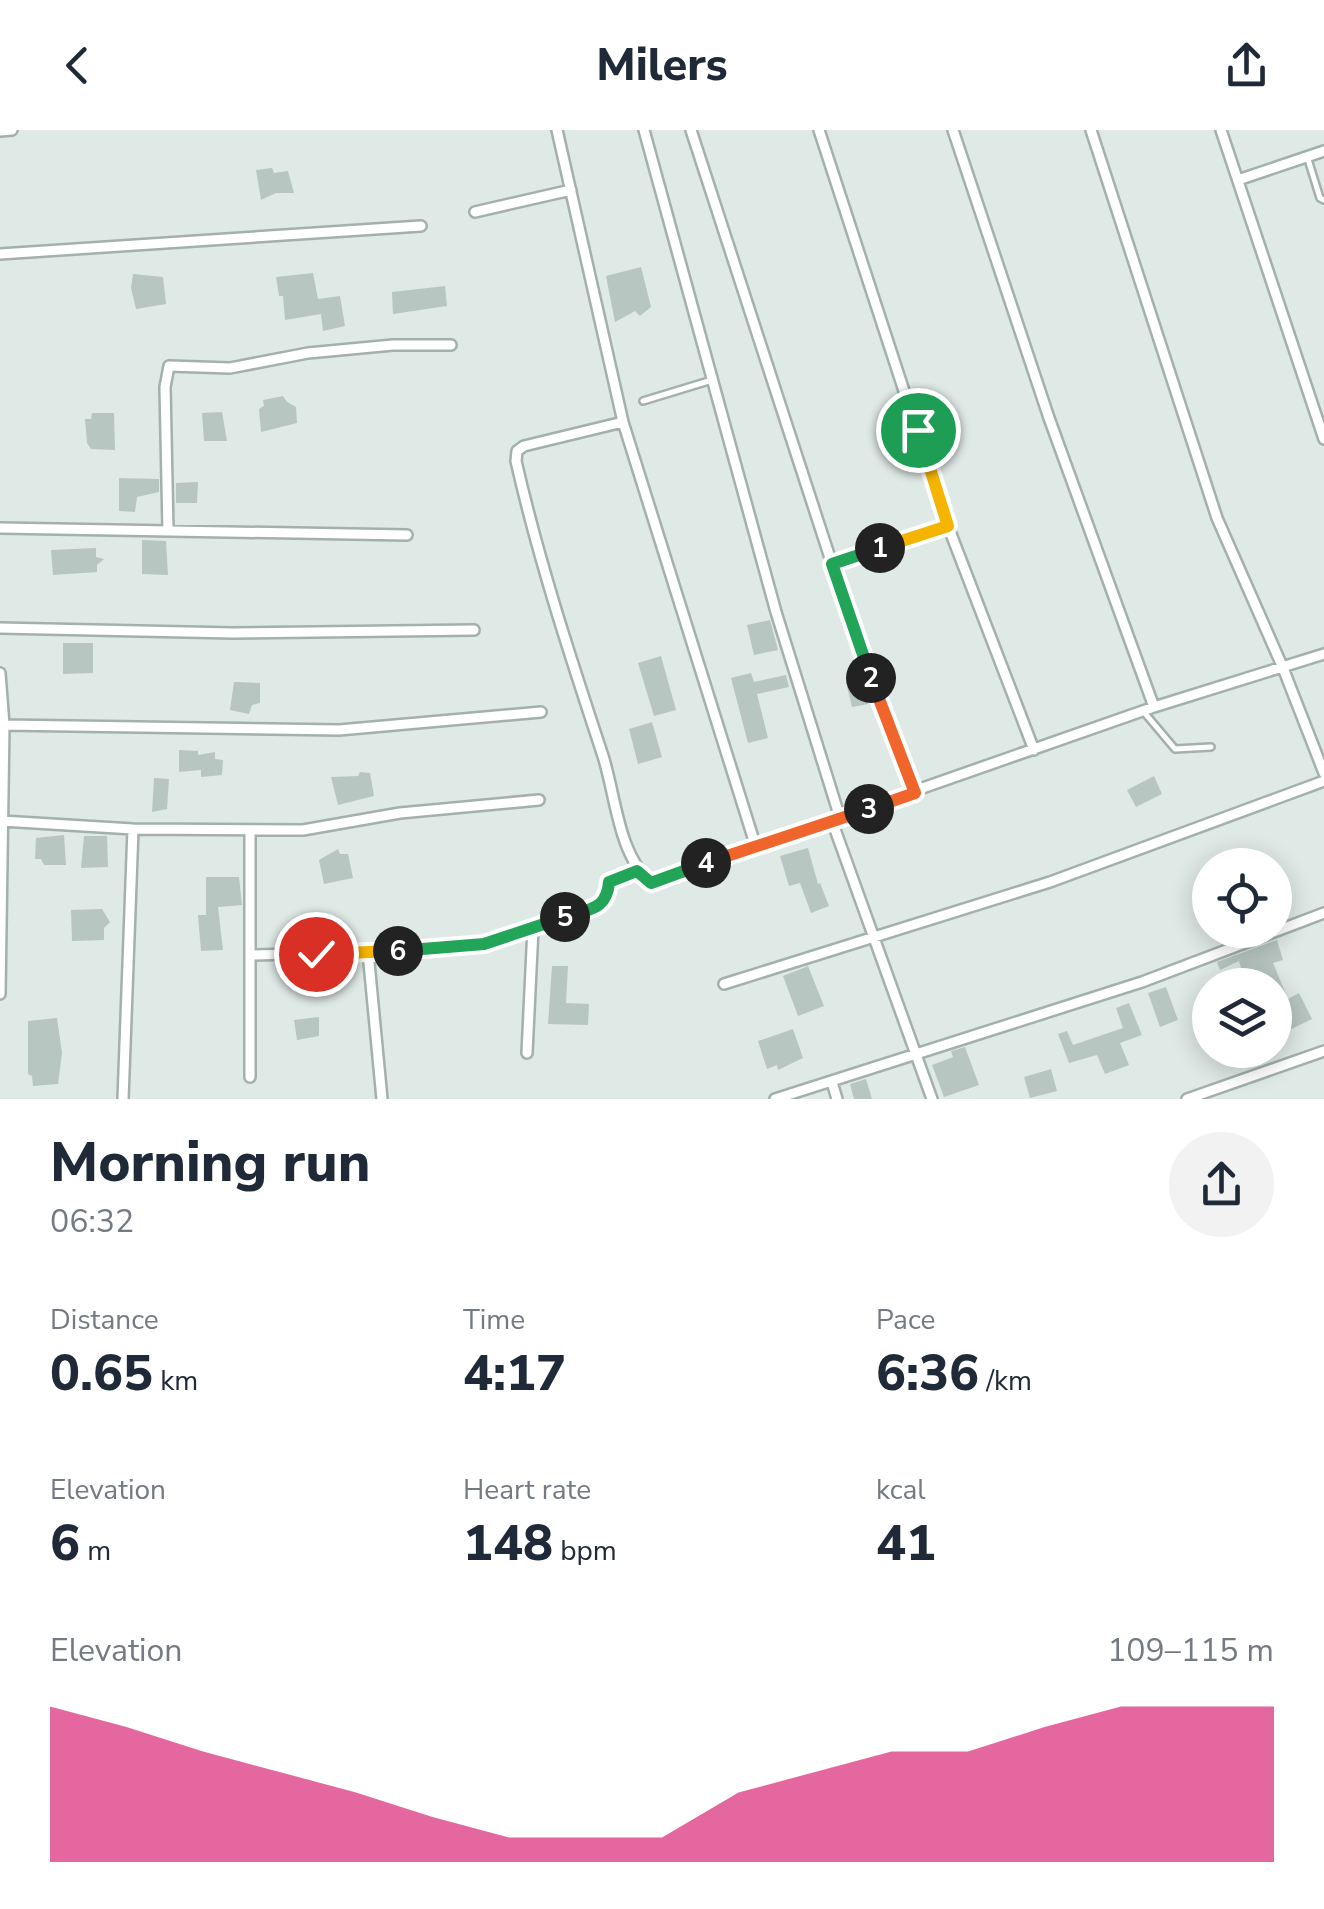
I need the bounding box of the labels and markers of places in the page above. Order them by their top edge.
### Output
pin [876,388,961,473]
pin: 1 [855,523,905,573]
pin: 2 [846,653,896,703]
pin: 3 [844,784,894,834]
pin: 4 [681,838,731,888]
pin: 5 [540,892,590,942]
pin [274,912,359,997]
pin: 6 [373,926,423,976]

